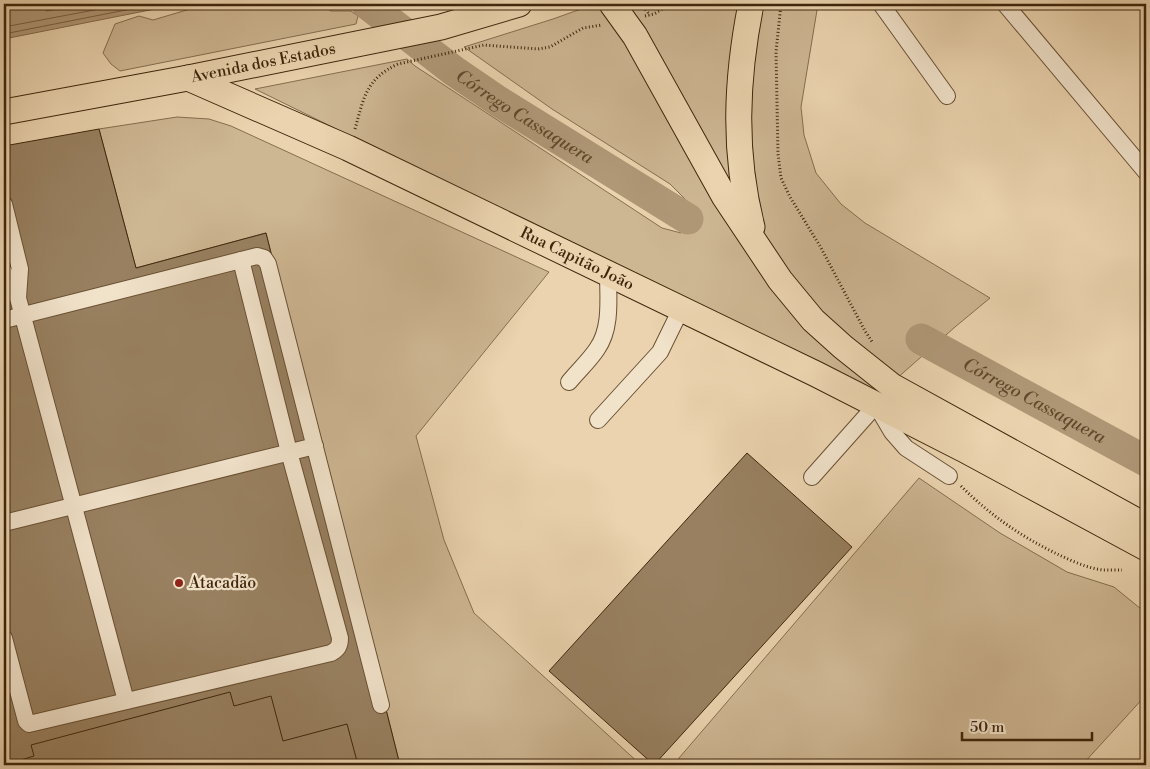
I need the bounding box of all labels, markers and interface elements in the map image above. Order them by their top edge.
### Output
street label: Avenida dos Estados [188,38,337,87]
water label: Córrego Cassaquera [451,64,599,170]
street label: Rua Capitão João [517,223,637,295]
water label: Córrego Cassaquera [959,352,1111,449]
place label: Atacadão [188,573,256,593]
marker: Atacadão [173,577,185,589]
scale bar [962,709,1092,741]
text: 50 m [970,718,1004,737]

